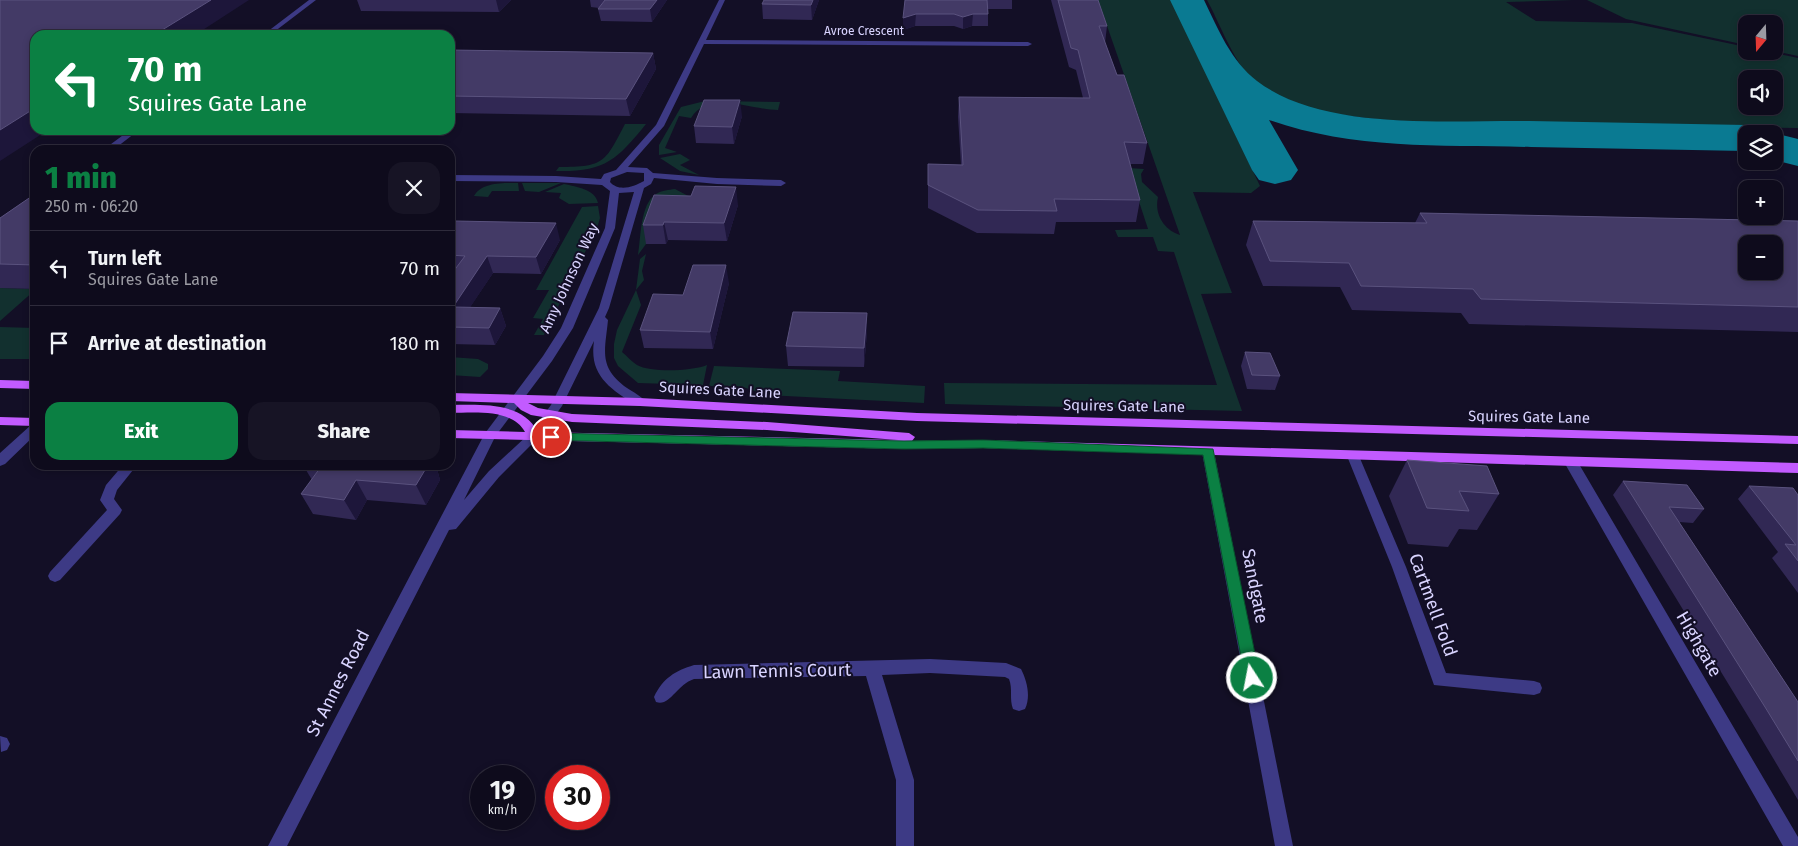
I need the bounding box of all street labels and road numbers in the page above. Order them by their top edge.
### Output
street label: Avroe Crescent [824,24,905,38]
street label: Amy Johnson Way [536,220,603,336]
street label: Squires Gate Lane [659,378,781,402]
street label: Squires Gate Lane [1063,396,1185,416]
street label: Squires Gate Lane [1468,407,1590,427]
street label: Sandgate [1237,547,1273,625]
street label: Cartmell Fold [1404,550,1462,660]
street label: Highgate [1671,607,1727,681]
street label: St Annes Road [302,626,374,740]
street label: Lawn Tennis Court [703,659,852,683]

